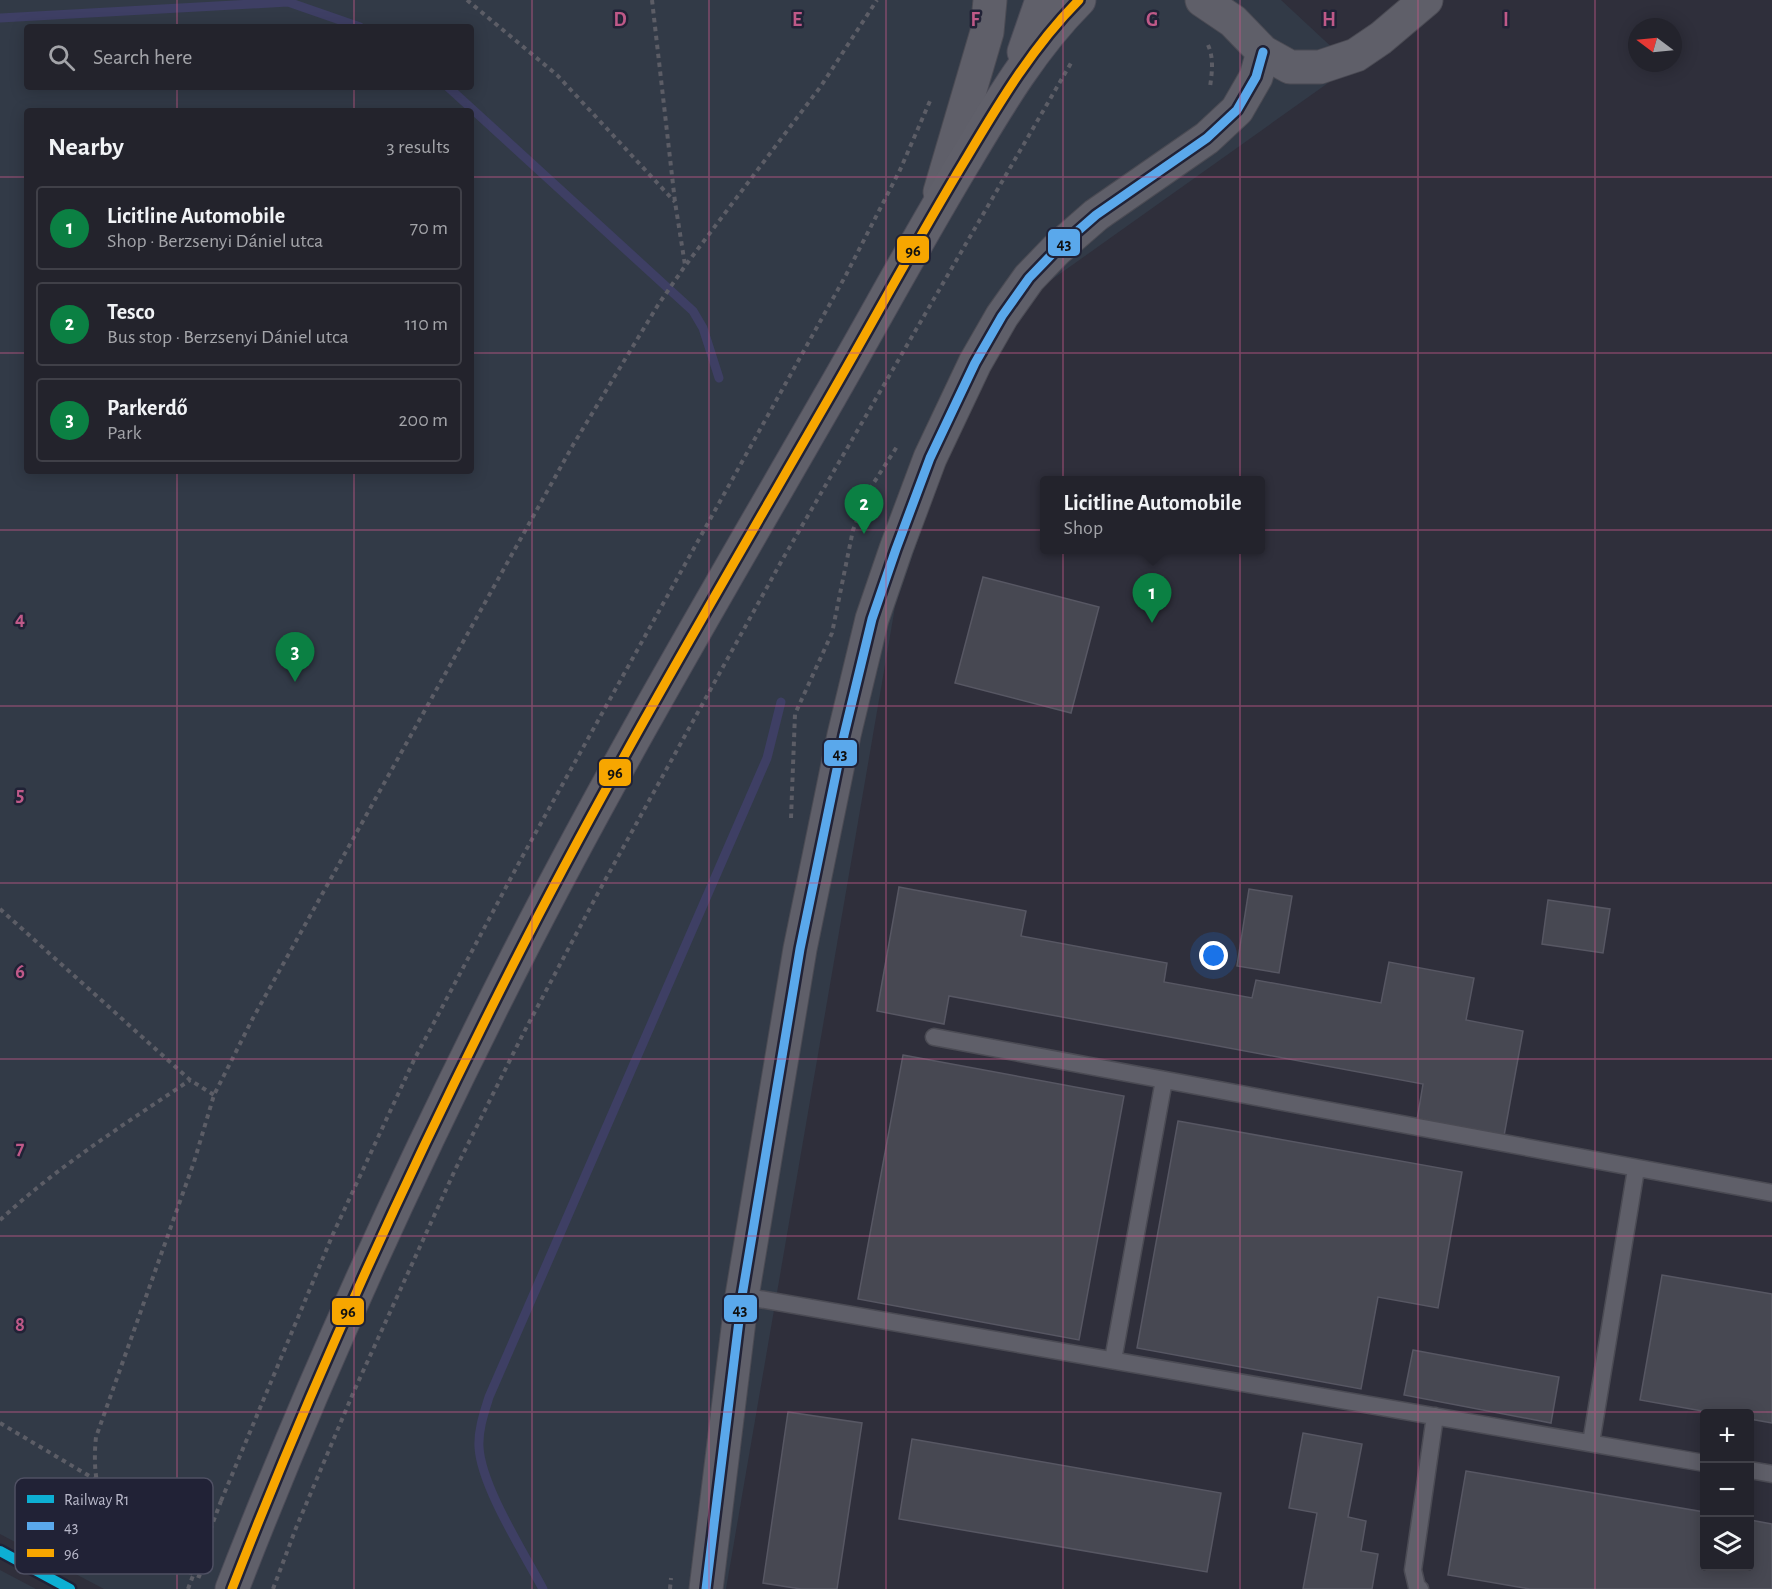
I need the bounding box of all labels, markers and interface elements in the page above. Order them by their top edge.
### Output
text: D [613,10,627,30]
text: E [792,10,802,30]
text: F [970,10,980,30]
text: G [1146,10,1158,30]
text: H [1322,10,1336,30]
text: I [1503,10,1509,30]
north arrow [1628,18,1682,72]
search box [24,24,474,90]
icon: search [45,41,78,74]
text: Search here [93,46,192,68]
text: Nearby [48,134,124,160]
text: 3 results [386,137,450,157]
text: Licitline Automobile [107,205,285,227]
text: 1 [66,218,73,238]
text: 70 m [410,218,448,238]
line badge: 43 [1047,228,1081,257]
text: Shop · Berzsenyi Dániel utca [107,231,323,251]
line badge: 96 [896,235,930,264]
text: 43 [1057,236,1072,252]
text: 96 [905,243,921,259]
text: Tesco [107,301,155,323]
text: 2 [65,314,74,334]
text: 110 m [404,314,448,334]
text: Bus stop · Berzsenyi Dániel utca [107,327,349,347]
text: Parkerdő [107,397,188,419]
text: 3 [65,410,74,430]
text: 200 m [398,410,448,430]
text: Park [107,423,142,443]
popup [1040,476,1265,554]
pin: 2 [844,484,884,534]
text: Licitline Automobile [1063,492,1242,514]
text: Shop [1063,518,1103,538]
pin: 1 [1132,574,1172,623]
text: 4 [15,609,25,629]
pin: 3 [276,632,314,682]
line badge: 43 [823,739,858,767]
text: 43 [833,746,848,762]
line badge: 96 [598,758,632,787]
text: 96 [607,765,623,781]
text: 5 [16,785,24,805]
your location [1199,941,1228,970]
text: 6 [15,962,25,982]
text: 7 [16,1138,25,1158]
line badge: 43 [723,1294,758,1323]
line badge: 96 [331,1297,365,1326]
text: 43 [733,1302,748,1318]
text: 96 [340,1304,356,1320]
text: 8 [15,1315,25,1335]
map controls [1700,1409,1754,1571]
button: + [1700,1409,1754,1463]
button: − [1700,1463,1754,1517]
legend [15,1478,213,1574]
text: Railway R1 [64,1492,129,1509]
button: layers [1700,1517,1754,1571]
text: 43 [64,1519,78,1535]
text: 96 [64,1546,79,1562]

